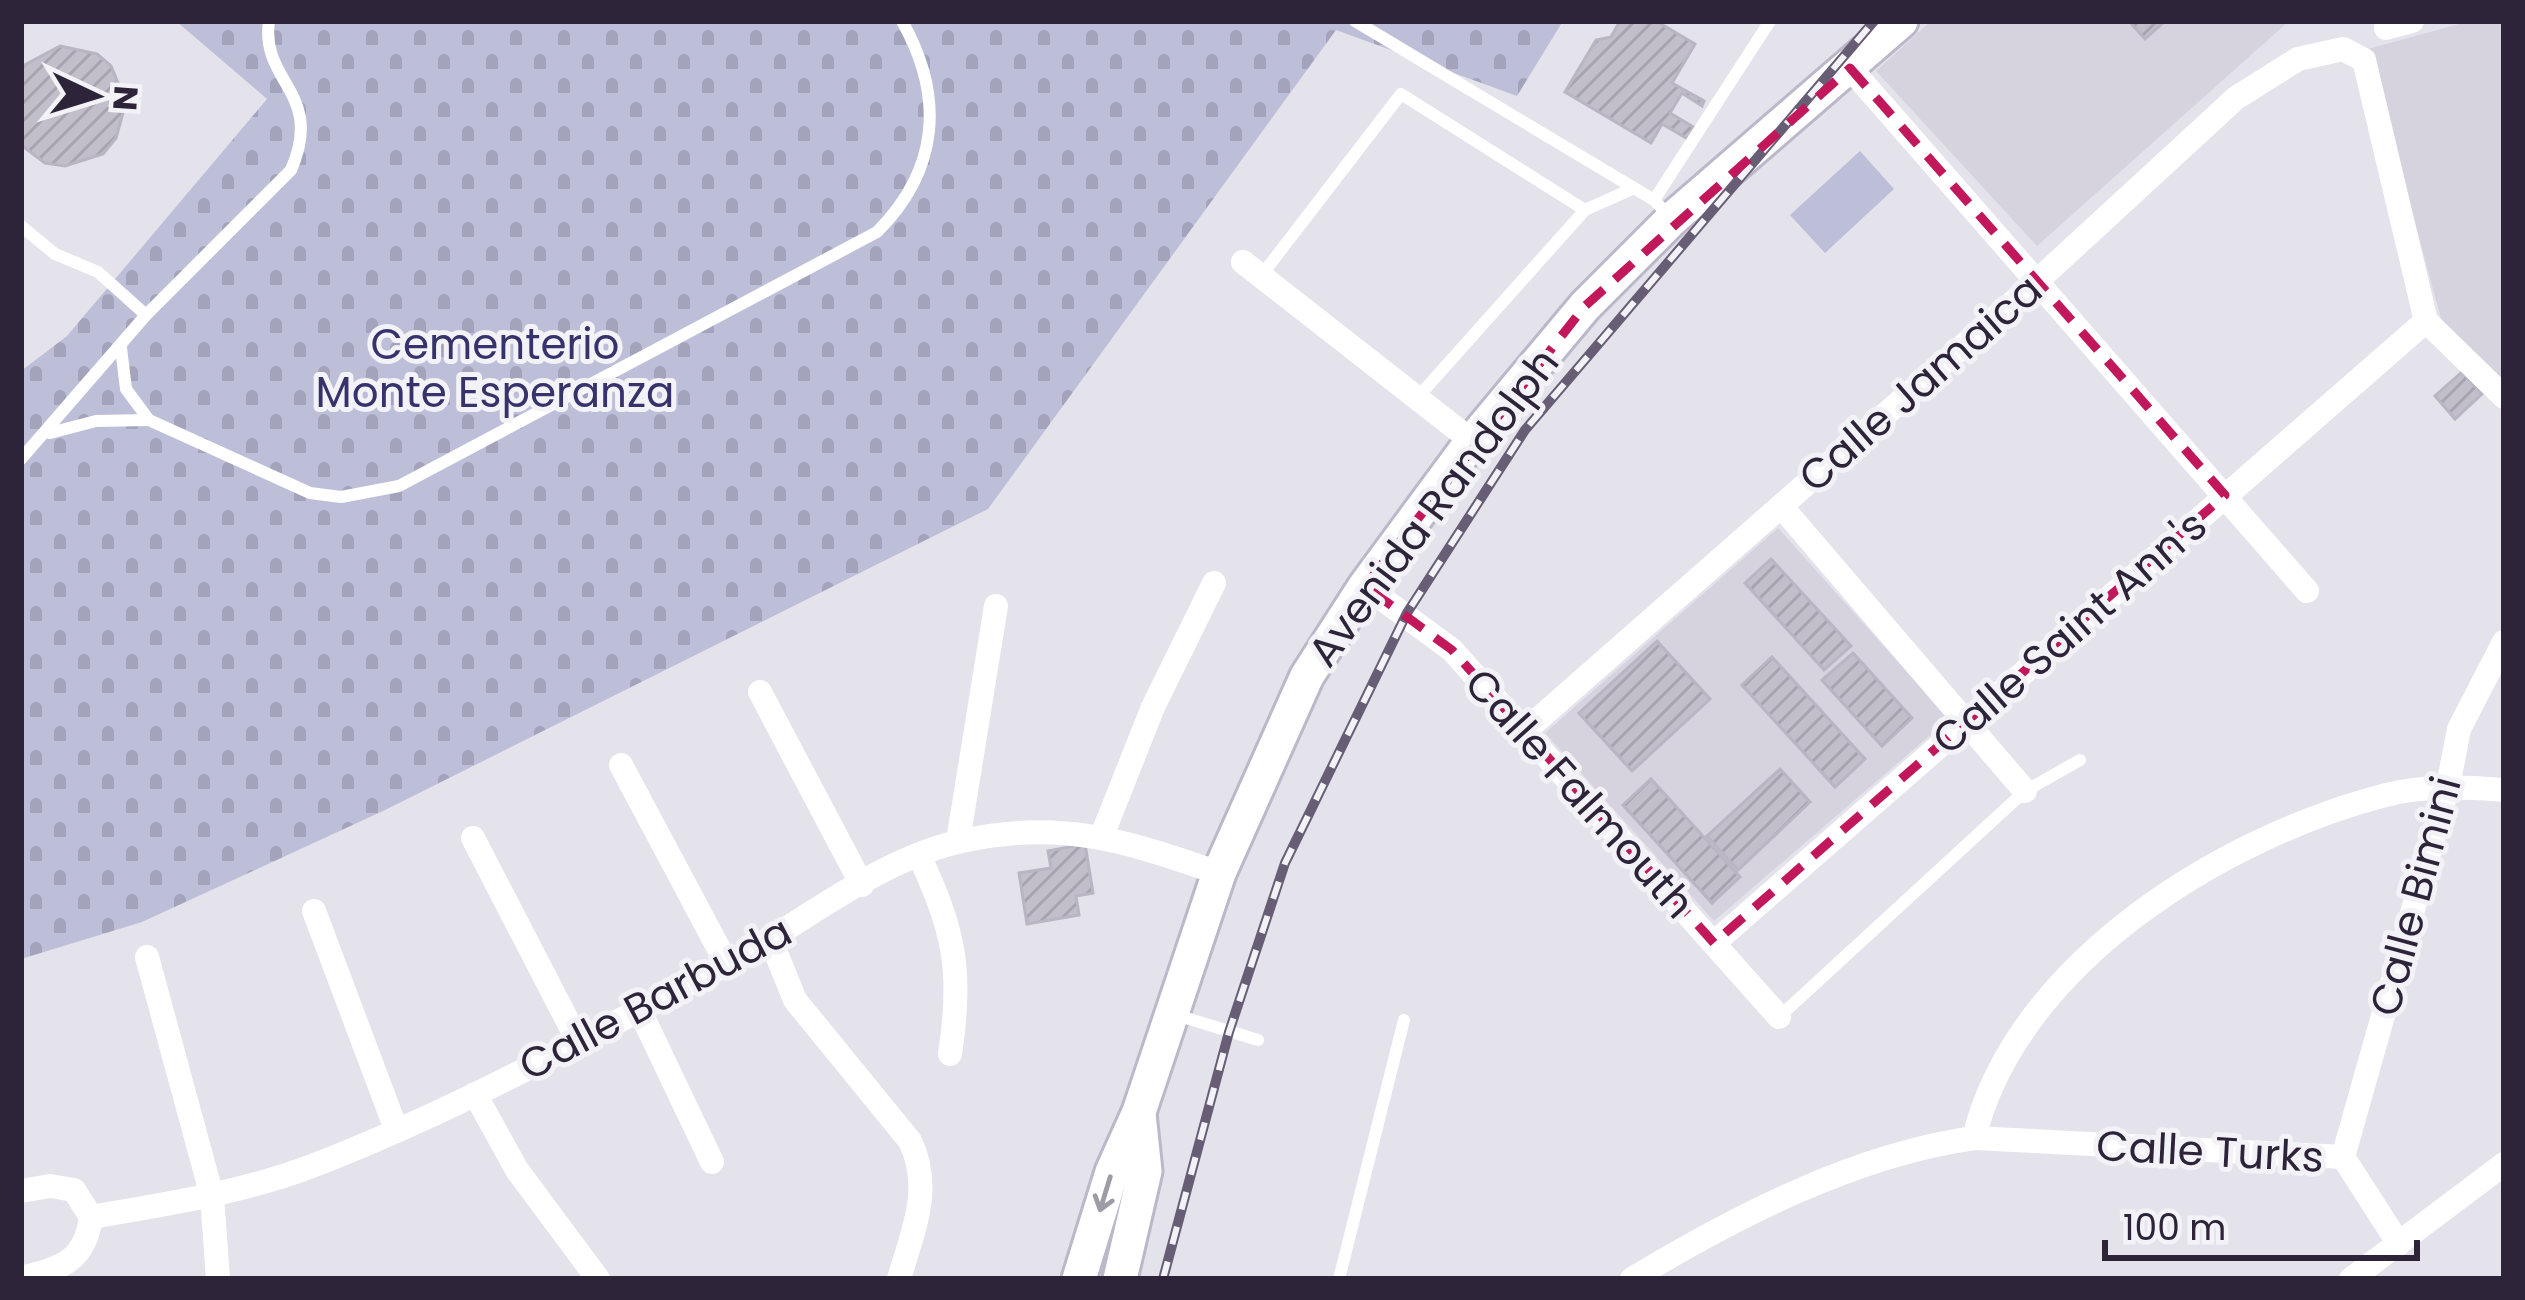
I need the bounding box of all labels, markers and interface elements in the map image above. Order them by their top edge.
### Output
north arrow [36,36,156,156]
text: N [101,84,150,112]
street label: Calle Jamaica [1786,261,2055,506]
park label: Cementerio Monte Esperanza [316,315,674,422]
street label: Avenida Randolph [1294,336,1573,679]
street label: Calle Saint Ann's [1919,497,2219,768]
street label: Calle Falmouth [1451,655,1708,931]
street label: Calle Bimini [2355,770,2476,1022]
street label: Calle Barbuda [509,902,802,1095]
street label: Calle Turks [2095,1116,2325,1187]
one-way arrow [1093,1174,1115,1212]
scale bar [2105,1186,2417,1260]
text: 100 m [2123,1202,2226,1253]

